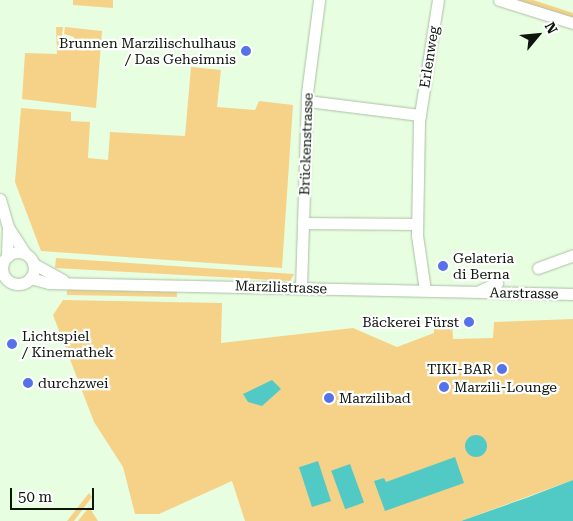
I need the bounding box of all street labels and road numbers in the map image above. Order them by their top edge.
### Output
street label: Erlenweg [416,25,442,89]
street label: Brückenstrasse [296,92,316,196]
street label: Marzilistrasse [235,277,327,297]
street label: Aarstrasse [489,284,559,302]

